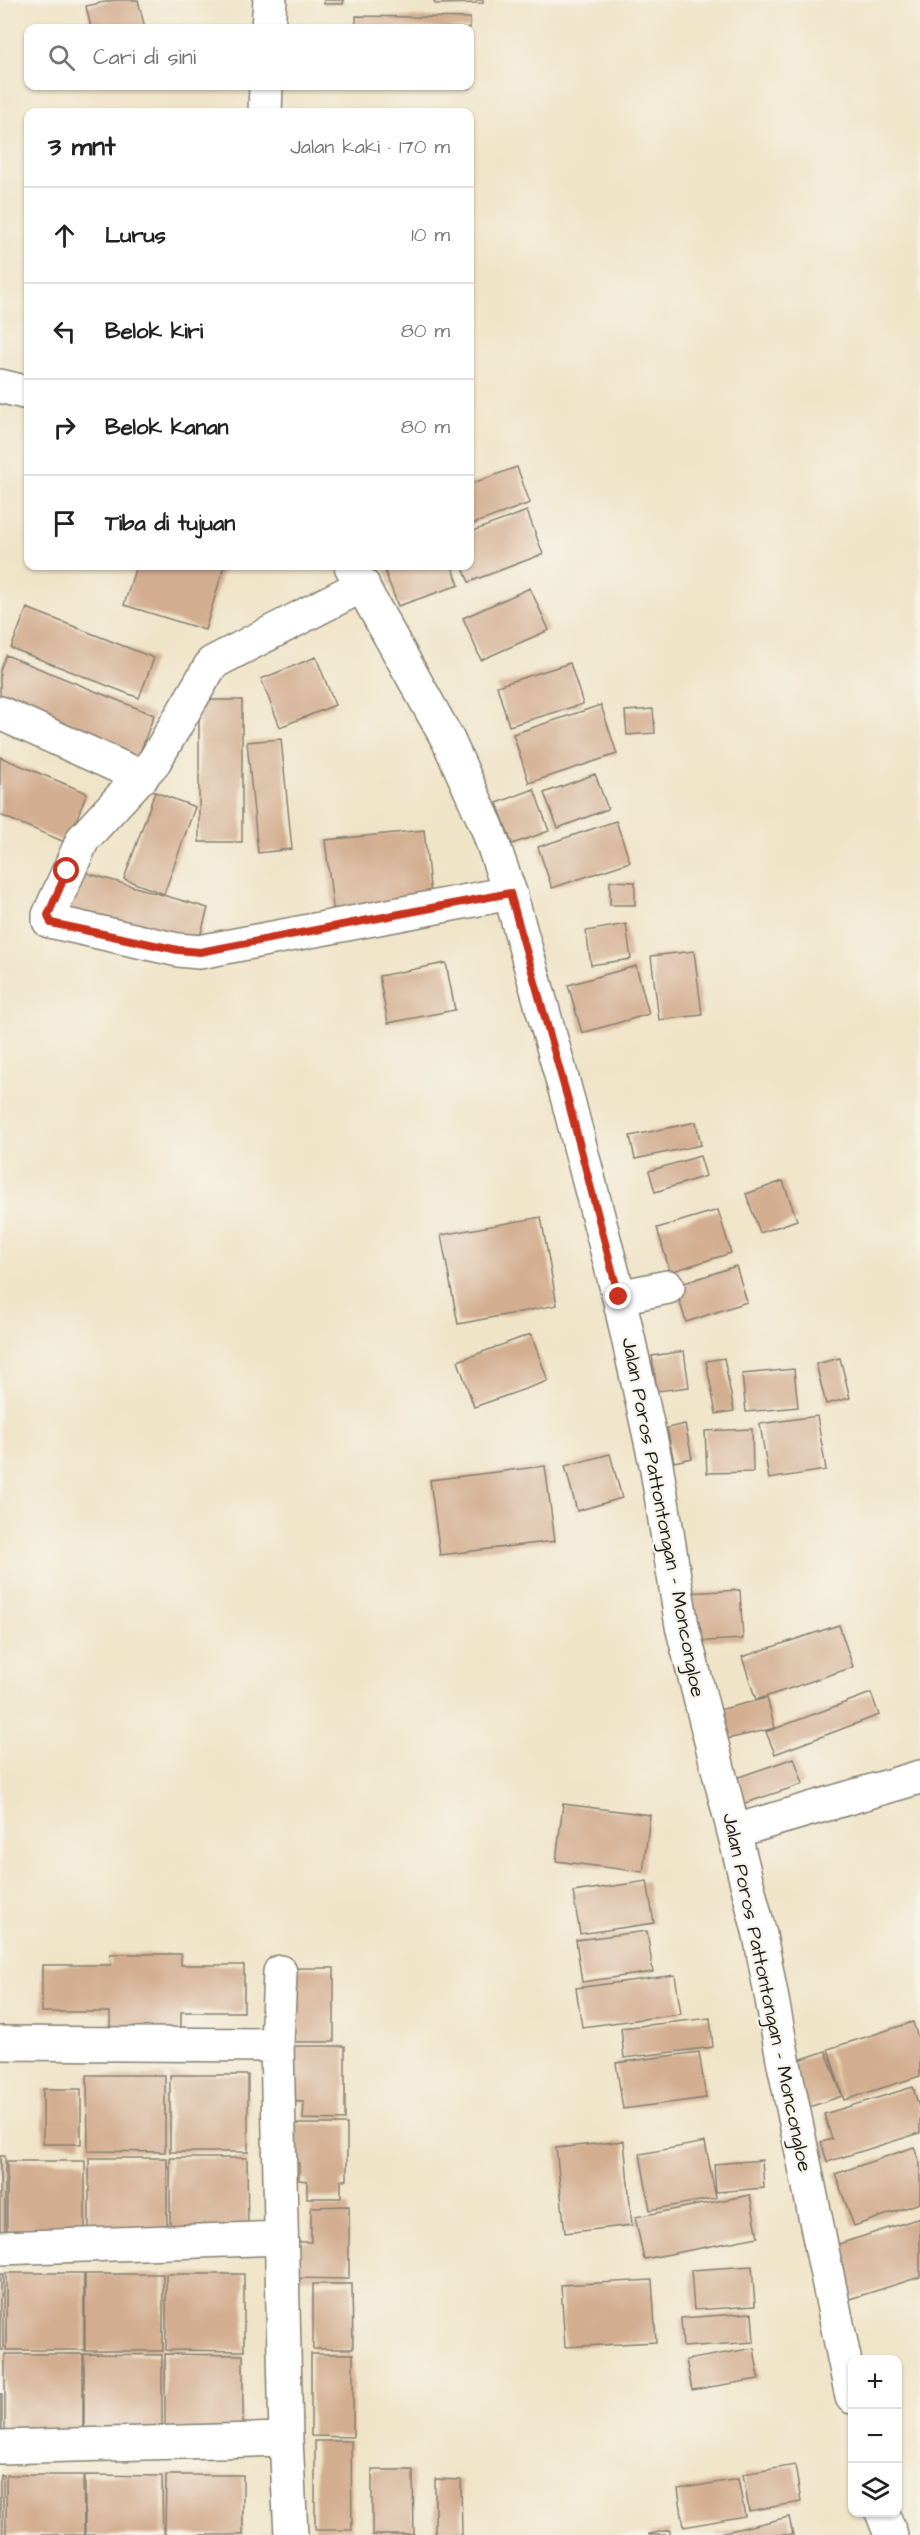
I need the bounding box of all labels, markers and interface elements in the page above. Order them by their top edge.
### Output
search box [24,24,474,90]
icon: search [45,41,78,74]
text: Cari di sini [93,42,196,73]
text: 3 mnt [48,129,115,165]
text: Jalan kaki · 170 m [290,133,450,161]
icon: ahead [48,219,81,252]
text: Lurus [105,220,166,251]
text: 10 m [411,221,450,249]
icon: left [48,315,81,348]
text: Belok kiri [105,316,203,347]
text: 80 m [401,317,450,345]
icon: right [48,411,81,444]
text: Belok kanan [105,412,229,443]
text: 80 m [401,413,450,441]
icon: arrive [48,507,81,540]
text: Tiba di tujuan [105,508,235,539]
route start [53,857,79,883]
route end [605,1283,631,1309]
street label: Jalan Poros Pattontongan - Moncongloe [613,1335,712,1700]
street label: Jalan Poros Pattontongan - Moncongloe [714,1810,819,2175]
map controls [848,2355,902,2517]
button: + [848,2355,902,2409]
button: − [848,2409,902,2463]
button: layers [848,2463,902,2517]

